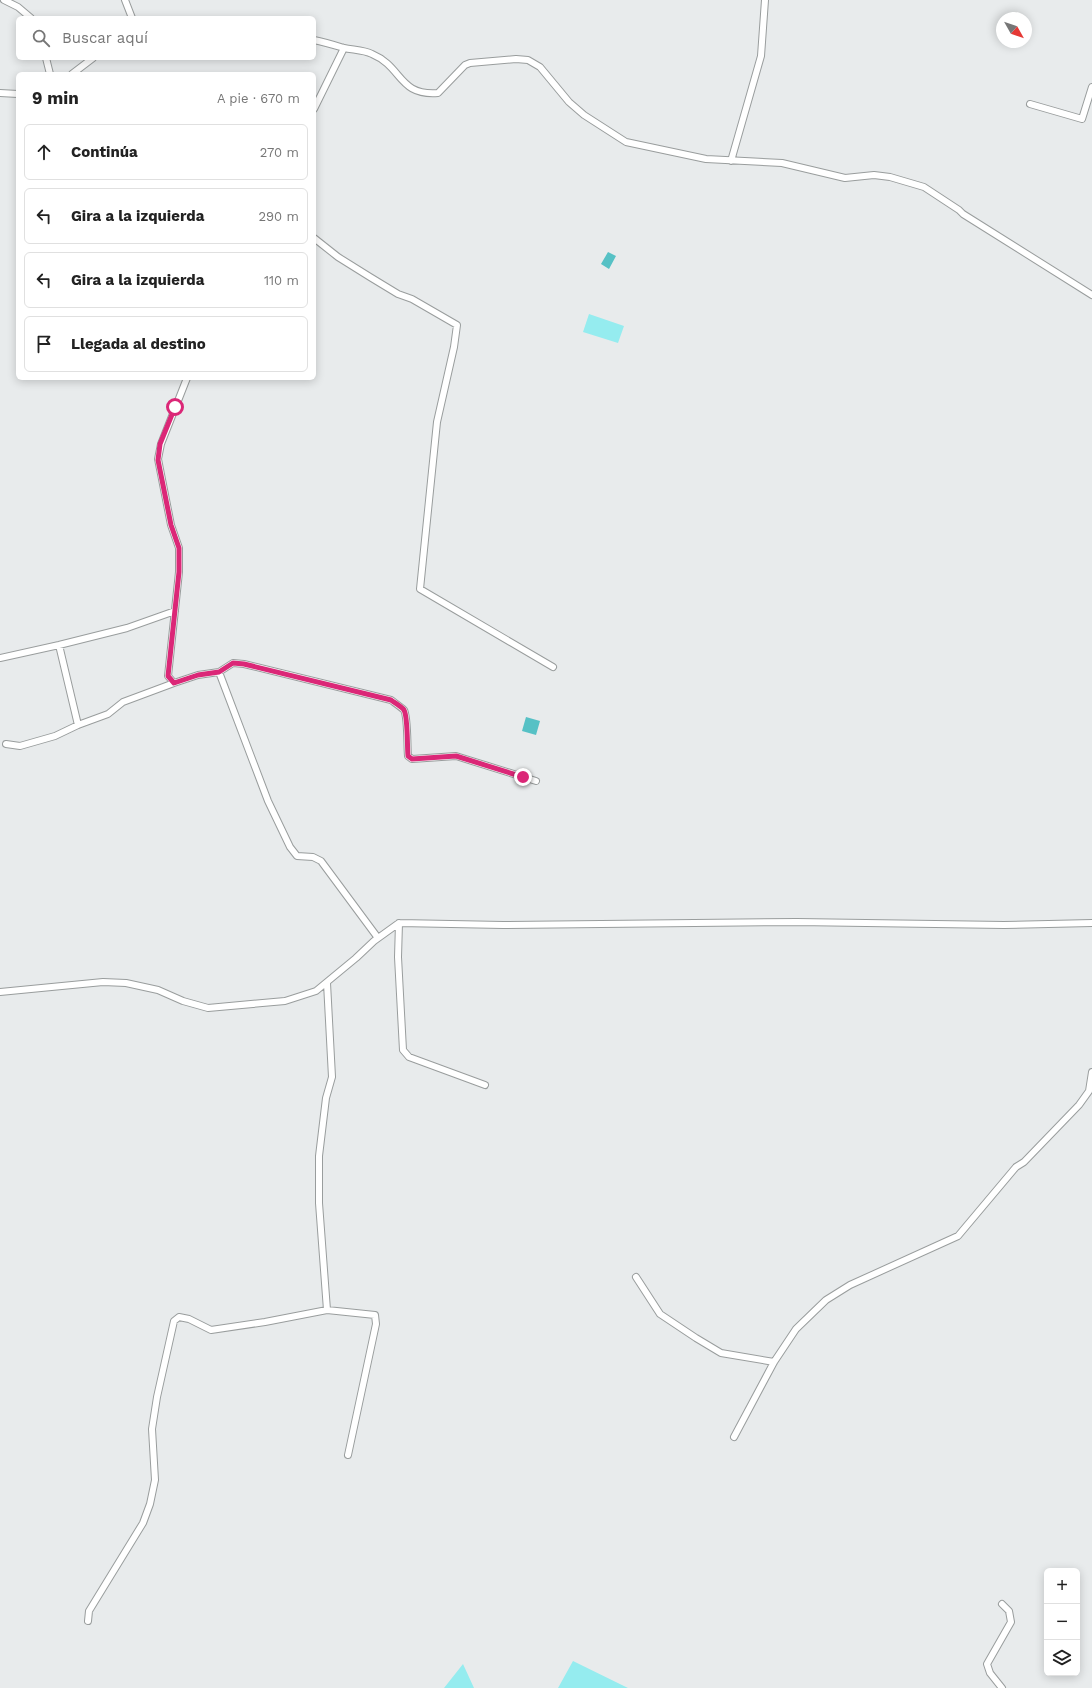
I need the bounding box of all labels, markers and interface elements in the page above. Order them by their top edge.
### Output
north arrow [996,12,1032,48]
search box [16,16,316,60]
icon: search [30,27,52,49]
text: Buscar aquí [62,29,148,47]
text: 9 min [32,88,79,108]
text: A pie · 670 m [217,91,300,106]
icon: ahead [33,141,55,163]
text: Continúa [71,143,138,161]
text: 270 m [260,145,299,160]
icon: left [33,205,55,227]
text: Gira a la izquierda [71,207,204,225]
text: 290 m [258,209,299,224]
icon: left [33,269,55,291]
text: Gira a la izquierda [71,271,204,289]
text: 110 m [264,273,299,288]
icon: arrive [33,333,55,355]
text: Llegada al destino [71,335,206,353]
route start [166,398,184,416]
route end [514,768,532,786]
map controls [1044,1568,1080,1676]
button: + [1044,1568,1080,1604]
button: − [1044,1604,1080,1640]
button: layers [1044,1640,1080,1676]

